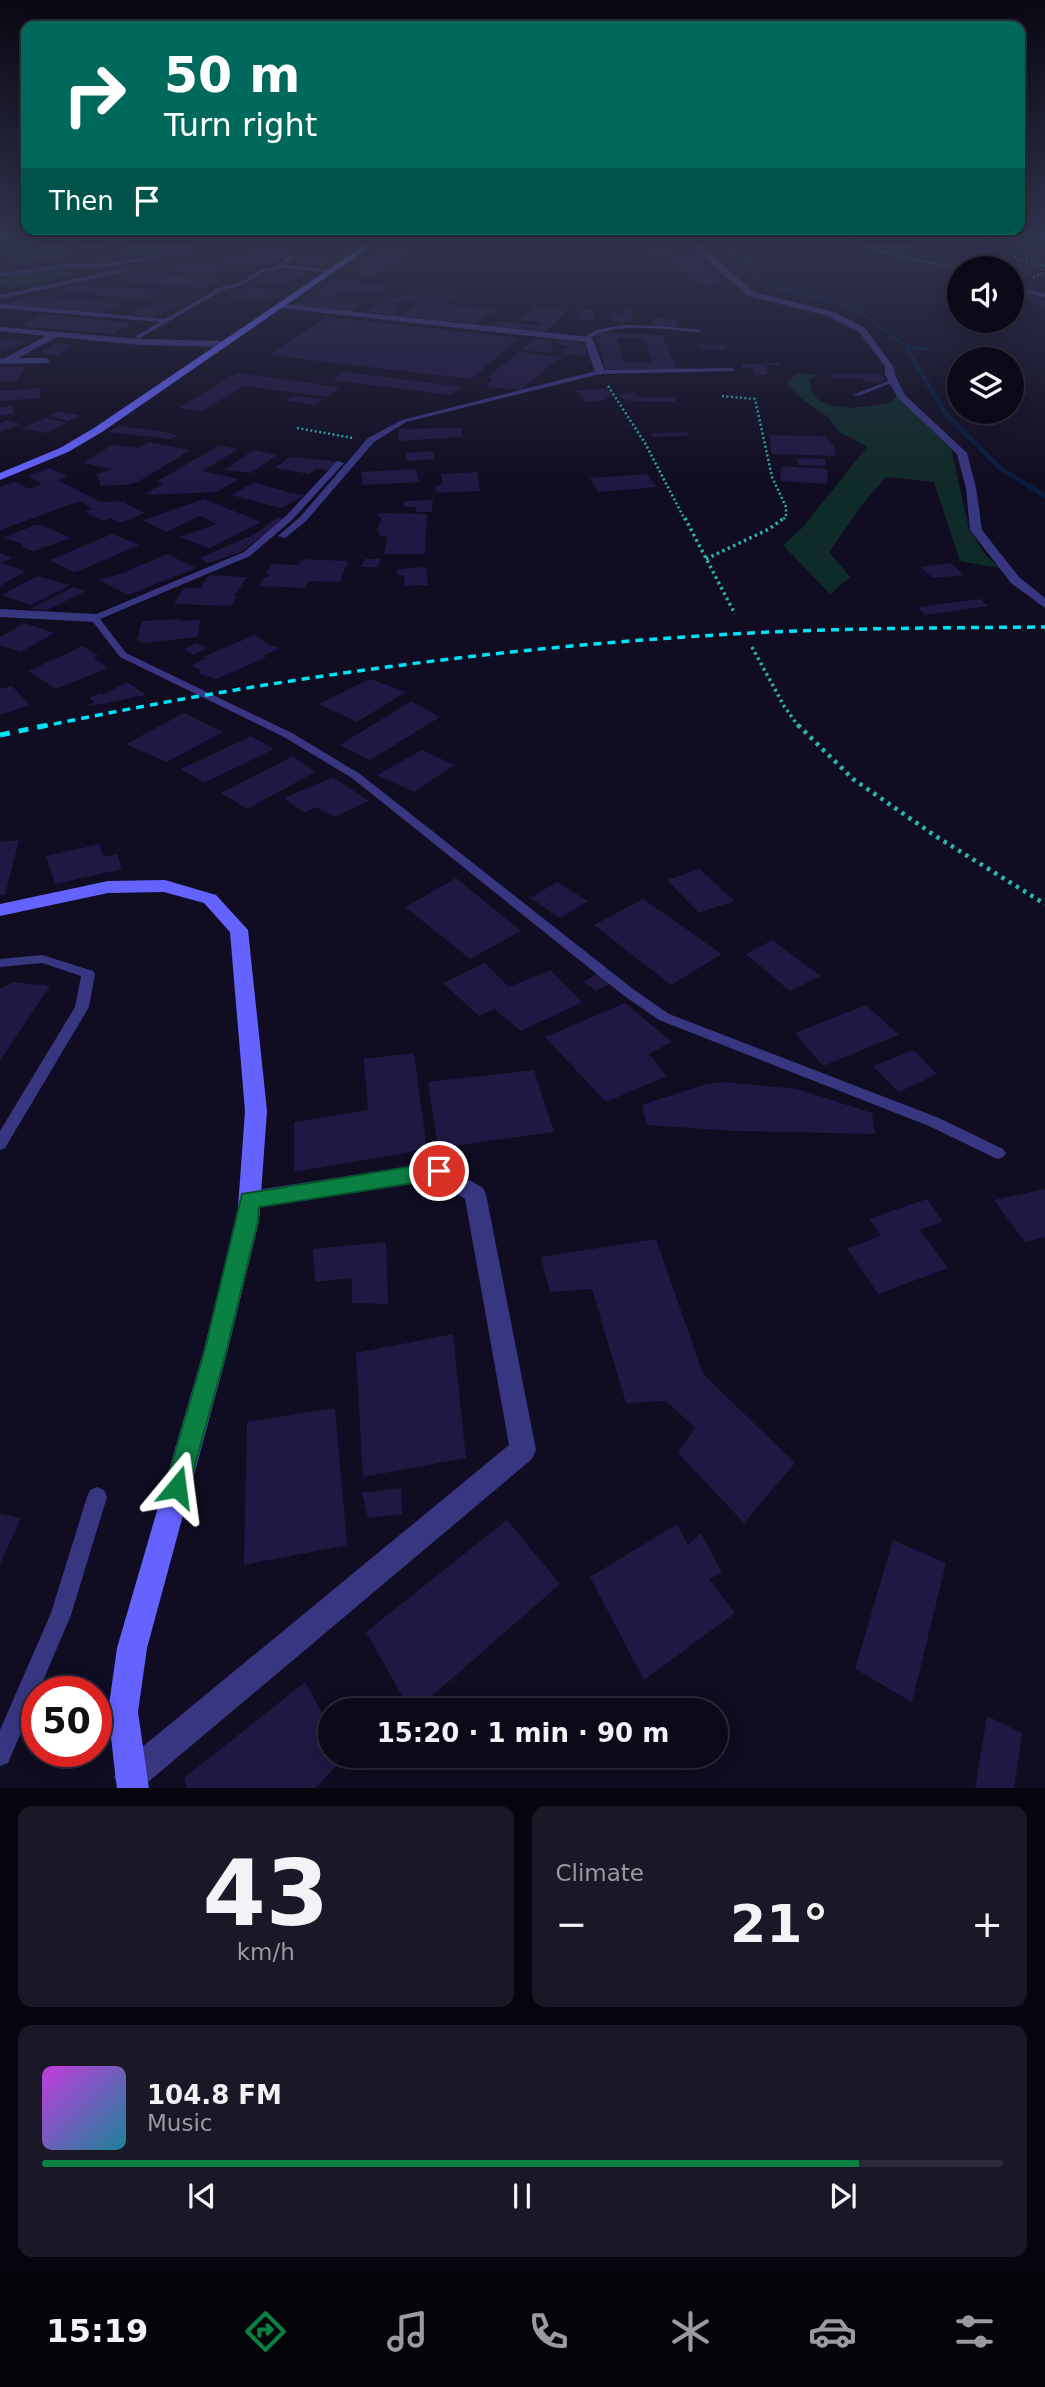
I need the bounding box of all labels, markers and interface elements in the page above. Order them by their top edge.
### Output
text: 50 m [164,47,300,104]
icon: right [49,49,140,140]
text: Turn right [164,106,317,144]
icon: arrive [128,182,166,220]
text: Then [49,186,114,216]
map controls [947,256,1024,424]
button: sound [947,256,1024,333]
button: layers [947,347,1024,424]
pin [409,1141,469,1201]
icon: arrive [420,1152,458,1190]
position arrow [140,1450,214,1524]
speed limit sign: 50 [21,1676,112,1767]
text: 15:20 · 1 min · 90 m [377,1718,669,1748]
text: 43 [202,1841,329,1946]
text: Climate [556,1860,644,1886]
text: 21° [730,1894,828,1954]
text: − [556,1902,587,1946]
text: + [971,1902,1003,1946]
text: km/h [237,1939,295,1965]
text: 104.8 FM [147,2080,282,2110]
text: Music [147,2110,212,2136]
icon: previous [183,2177,221,2215]
icon: pause [503,2177,541,2215]
icon: next [824,2177,862,2215]
icon: directions [241,2307,290,2356]
icon: music [383,2307,432,2356]
icon: phone [524,2307,573,2356]
icon: climate [666,2307,715,2356]
icon: car [808,2307,857,2356]
icon: filters [950,2307,999,2356]
text: 15:19 [46,2312,148,2350]

